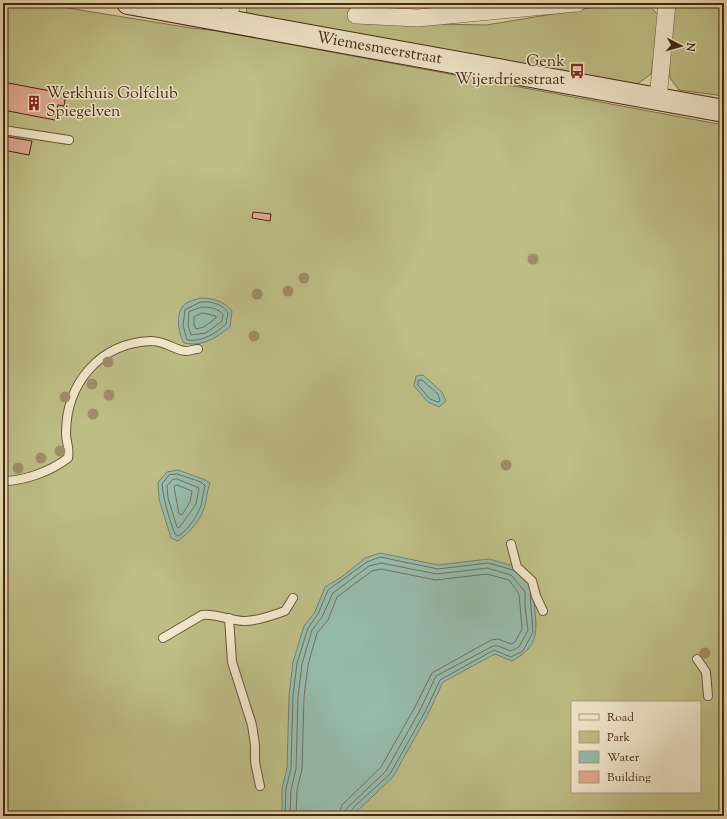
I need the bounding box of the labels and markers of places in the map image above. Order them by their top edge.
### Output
place label: Genk Wijerdriesstraat [455,51,566,92]
bus stop icon: Genk Wijerdriesstraat [568,62,586,80]
place label: Werkhuis Golfclub Spiegelven [46,83,178,124]
building icon: Werkhuis Golfclub Spiegelven [25,94,43,112]

